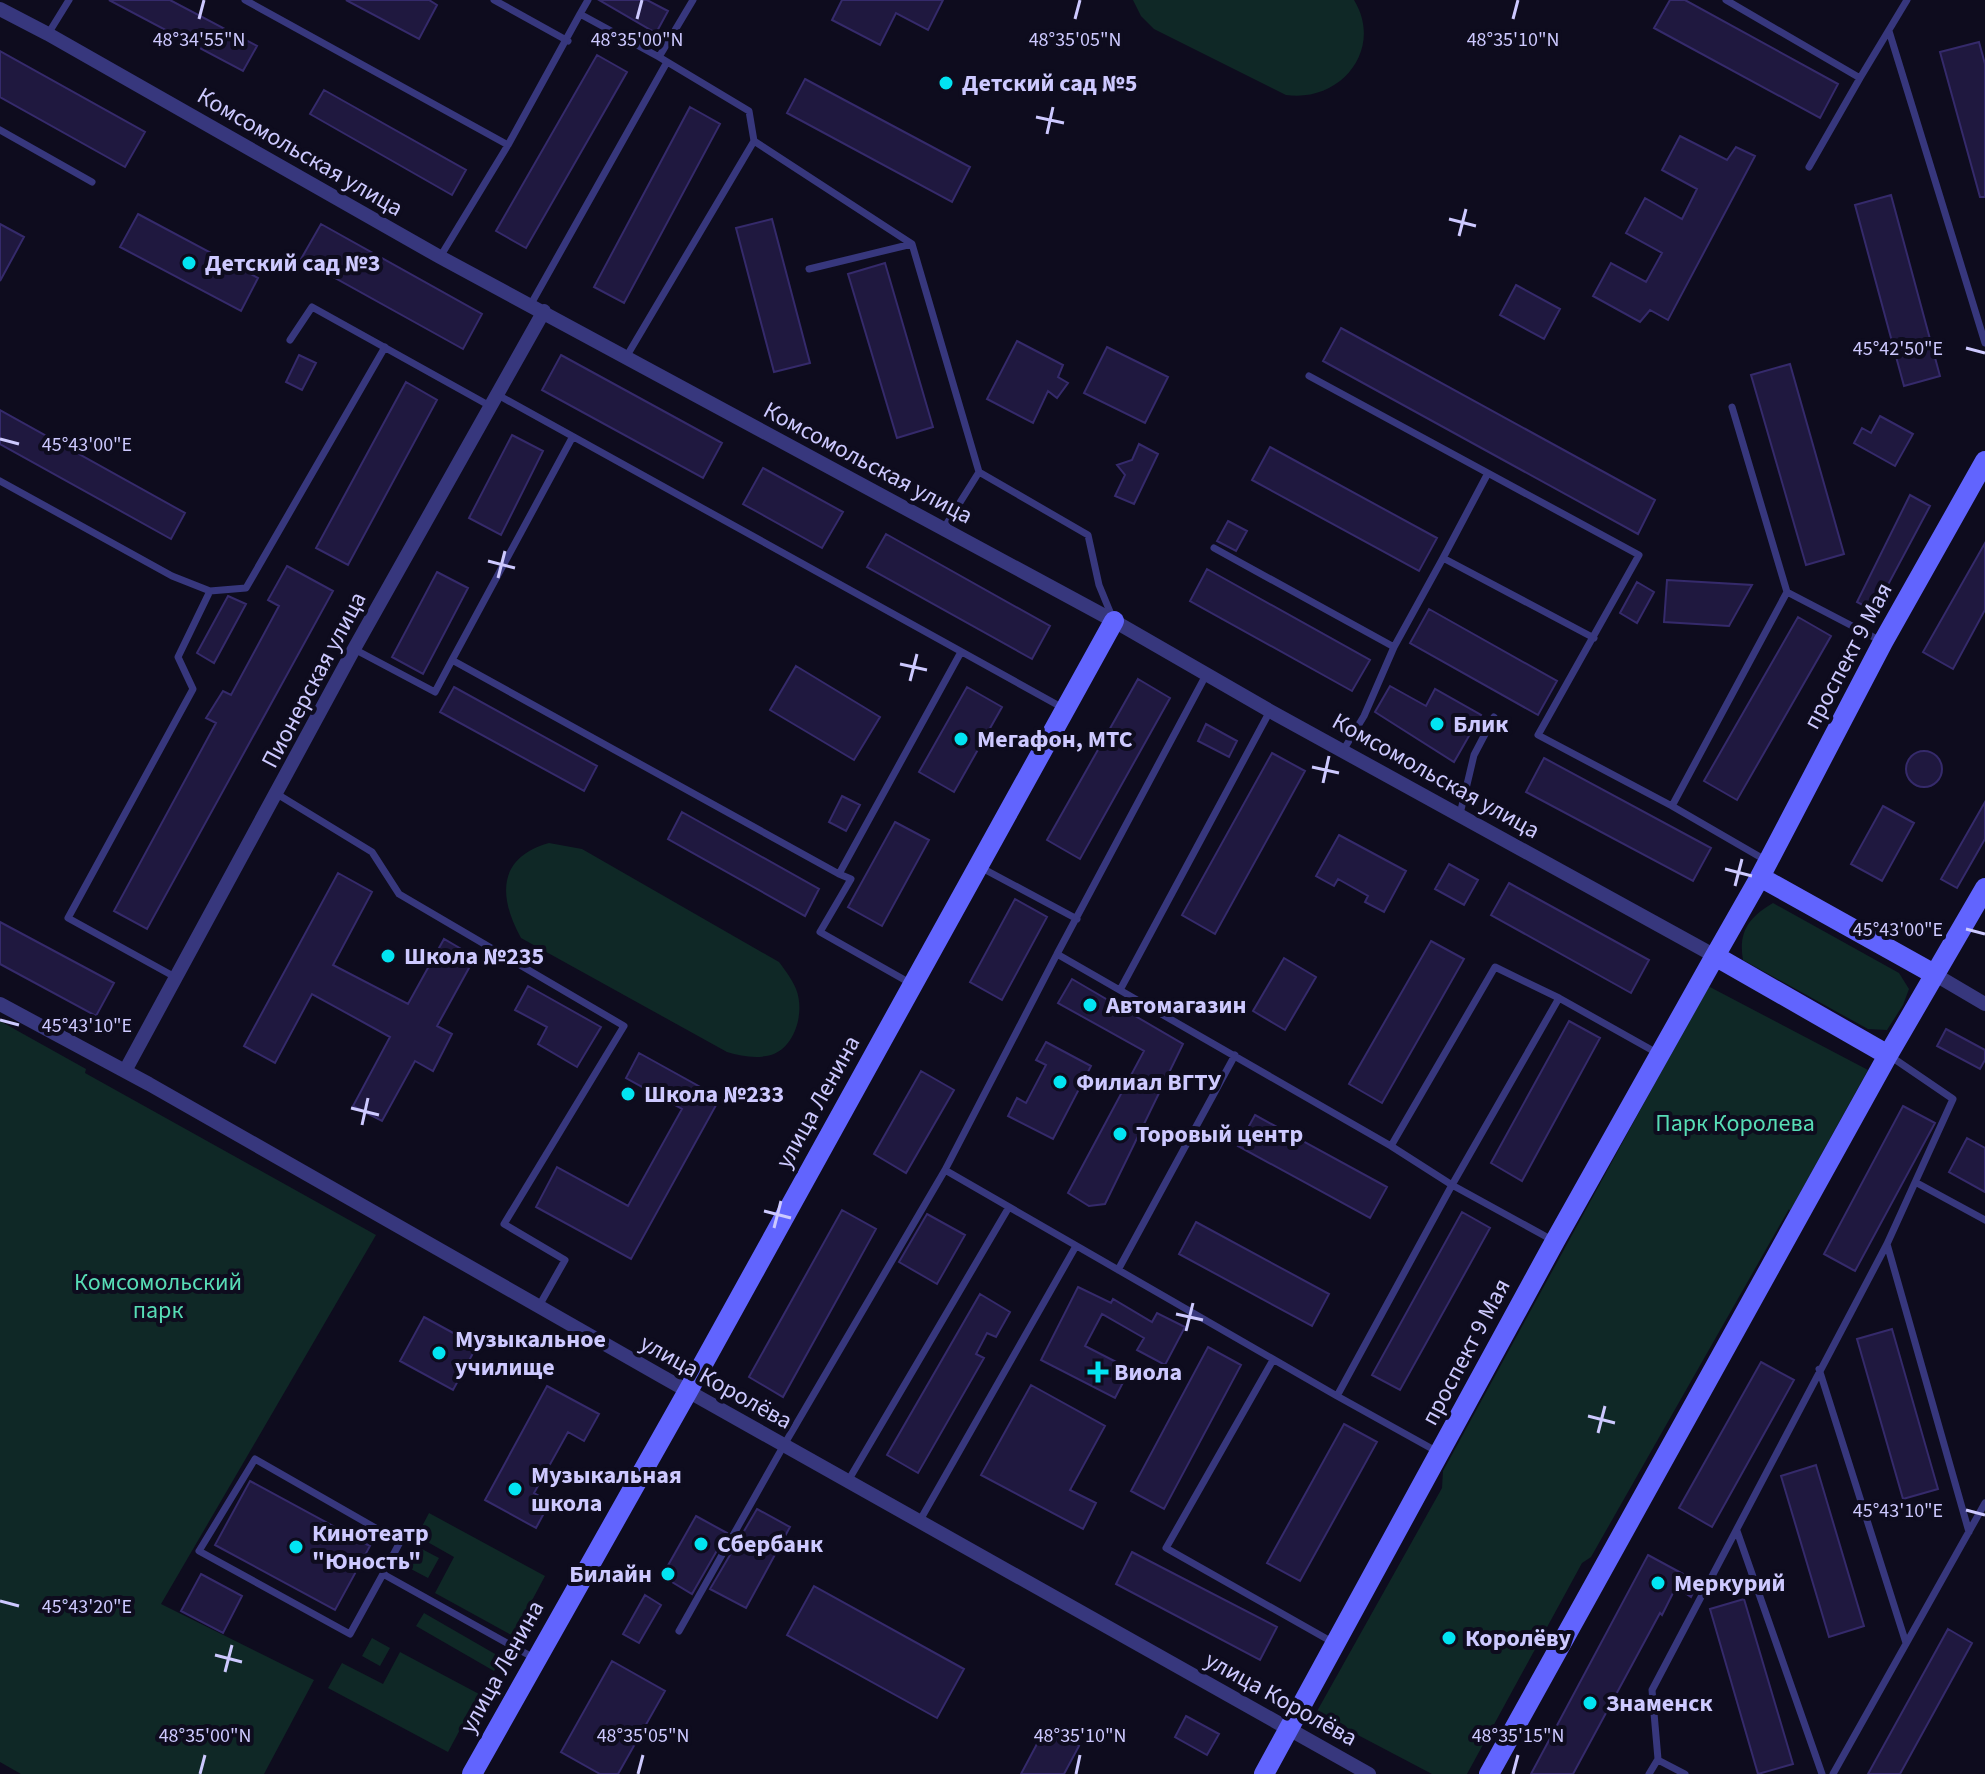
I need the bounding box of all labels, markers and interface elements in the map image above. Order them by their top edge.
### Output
text: 48°34'55"N [153,26,245,54]
text: 48°35'00"N [591,26,683,54]
text: 48°35'05"N [1029,26,1121,54]
text: 48°35'10"N [1467,26,1559,54]
place label: Детский сад №5 [962,66,1138,101]
marker: Детский сад №5 [937,74,955,92]
street label: Комсомольская улица [190,79,410,225]
place label: Детский сад №3 [205,246,381,281]
marker: Детский сад №3 [180,254,198,272]
text: 45°42'50"E [1853,335,1943,363]
street label: Комсомольская улица [757,393,979,533]
text: 45°43'00"E [42,431,132,459]
street label: проспект 9 Мая [1795,576,1901,736]
street label: Пионерская улица [253,585,375,775]
street label: Комсомольская улица [1326,704,1546,848]
place label: Блик [1453,707,1509,742]
marker: Блик [1428,715,1446,733]
place label: Мегафон, МТС [977,722,1133,757]
marker: Мегафон, МТС [952,730,970,748]
text: 45°43'00"E [1853,916,1943,944]
place label: Школа №235 [404,939,544,974]
marker: Школа №235 [379,947,397,965]
place label: Автомагазин [1105,988,1246,1023]
marker: Автомагазин [1081,996,1099,1014]
text: 45°43'10"E [42,1012,132,1040]
street label: улица Ленина [767,1029,869,1175]
place label: Филиал ВГТУ [1076,1065,1222,1100]
marker: Филиал ВГТУ [1051,1073,1069,1091]
place label: Школа №233 [644,1077,784,1112]
marker: Школа №233 [619,1085,637,1103]
park label: Парк Королева [1655,1106,1815,1141]
place label: Торовый центр [1136,1117,1303,1152]
marker: Торовый центр [1111,1125,1129,1143]
park label: Комсомольский парк [74,1265,242,1328]
street label: проспект 9 Мая [1413,1272,1519,1432]
place label: Музыкальное училище [455,1322,606,1385]
street label: улица Королёва [633,1326,799,1438]
marker: Музыкальное училище [430,1344,448,1362]
place label: Виола [1114,1355,1182,1390]
marker: Виола [1089,1363,1107,1381]
place label: Музыкальная школа [531,1458,682,1521]
marker: Музыкальная школа [506,1480,524,1498]
text: 45°43'10"E [1853,1497,1943,1525]
place label: Кинотеатр "Юность" [312,1516,429,1579]
place label: Сбербанк [717,1527,824,1562]
marker: Сбербанк [692,1535,710,1553]
marker: Кинотеатр "Юность" [287,1538,305,1556]
place label: Билайн [569,1557,652,1592]
marker: Билайн [659,1565,677,1583]
place label: Меркурий [1674,1566,1785,1601]
marker: Меркурий [1649,1574,1667,1592]
text: 45°43'20"E [42,1593,132,1621]
street label: улица Ленина [451,1594,553,1740]
place label: Королёву [1465,1621,1571,1656]
marker: Королёву [1440,1629,1458,1647]
street label: улица Королёва [1198,1643,1364,1755]
place label: Знаменск [1606,1686,1713,1721]
marker: Знаменск [1581,1694,1599,1712]
text: 48°35'00"N [159,1722,251,1750]
text: 48°35'05"N [597,1722,689,1750]
text: 48°35'10"N [1034,1722,1126,1750]
text: 48°35'15"N [1472,1722,1564,1750]

